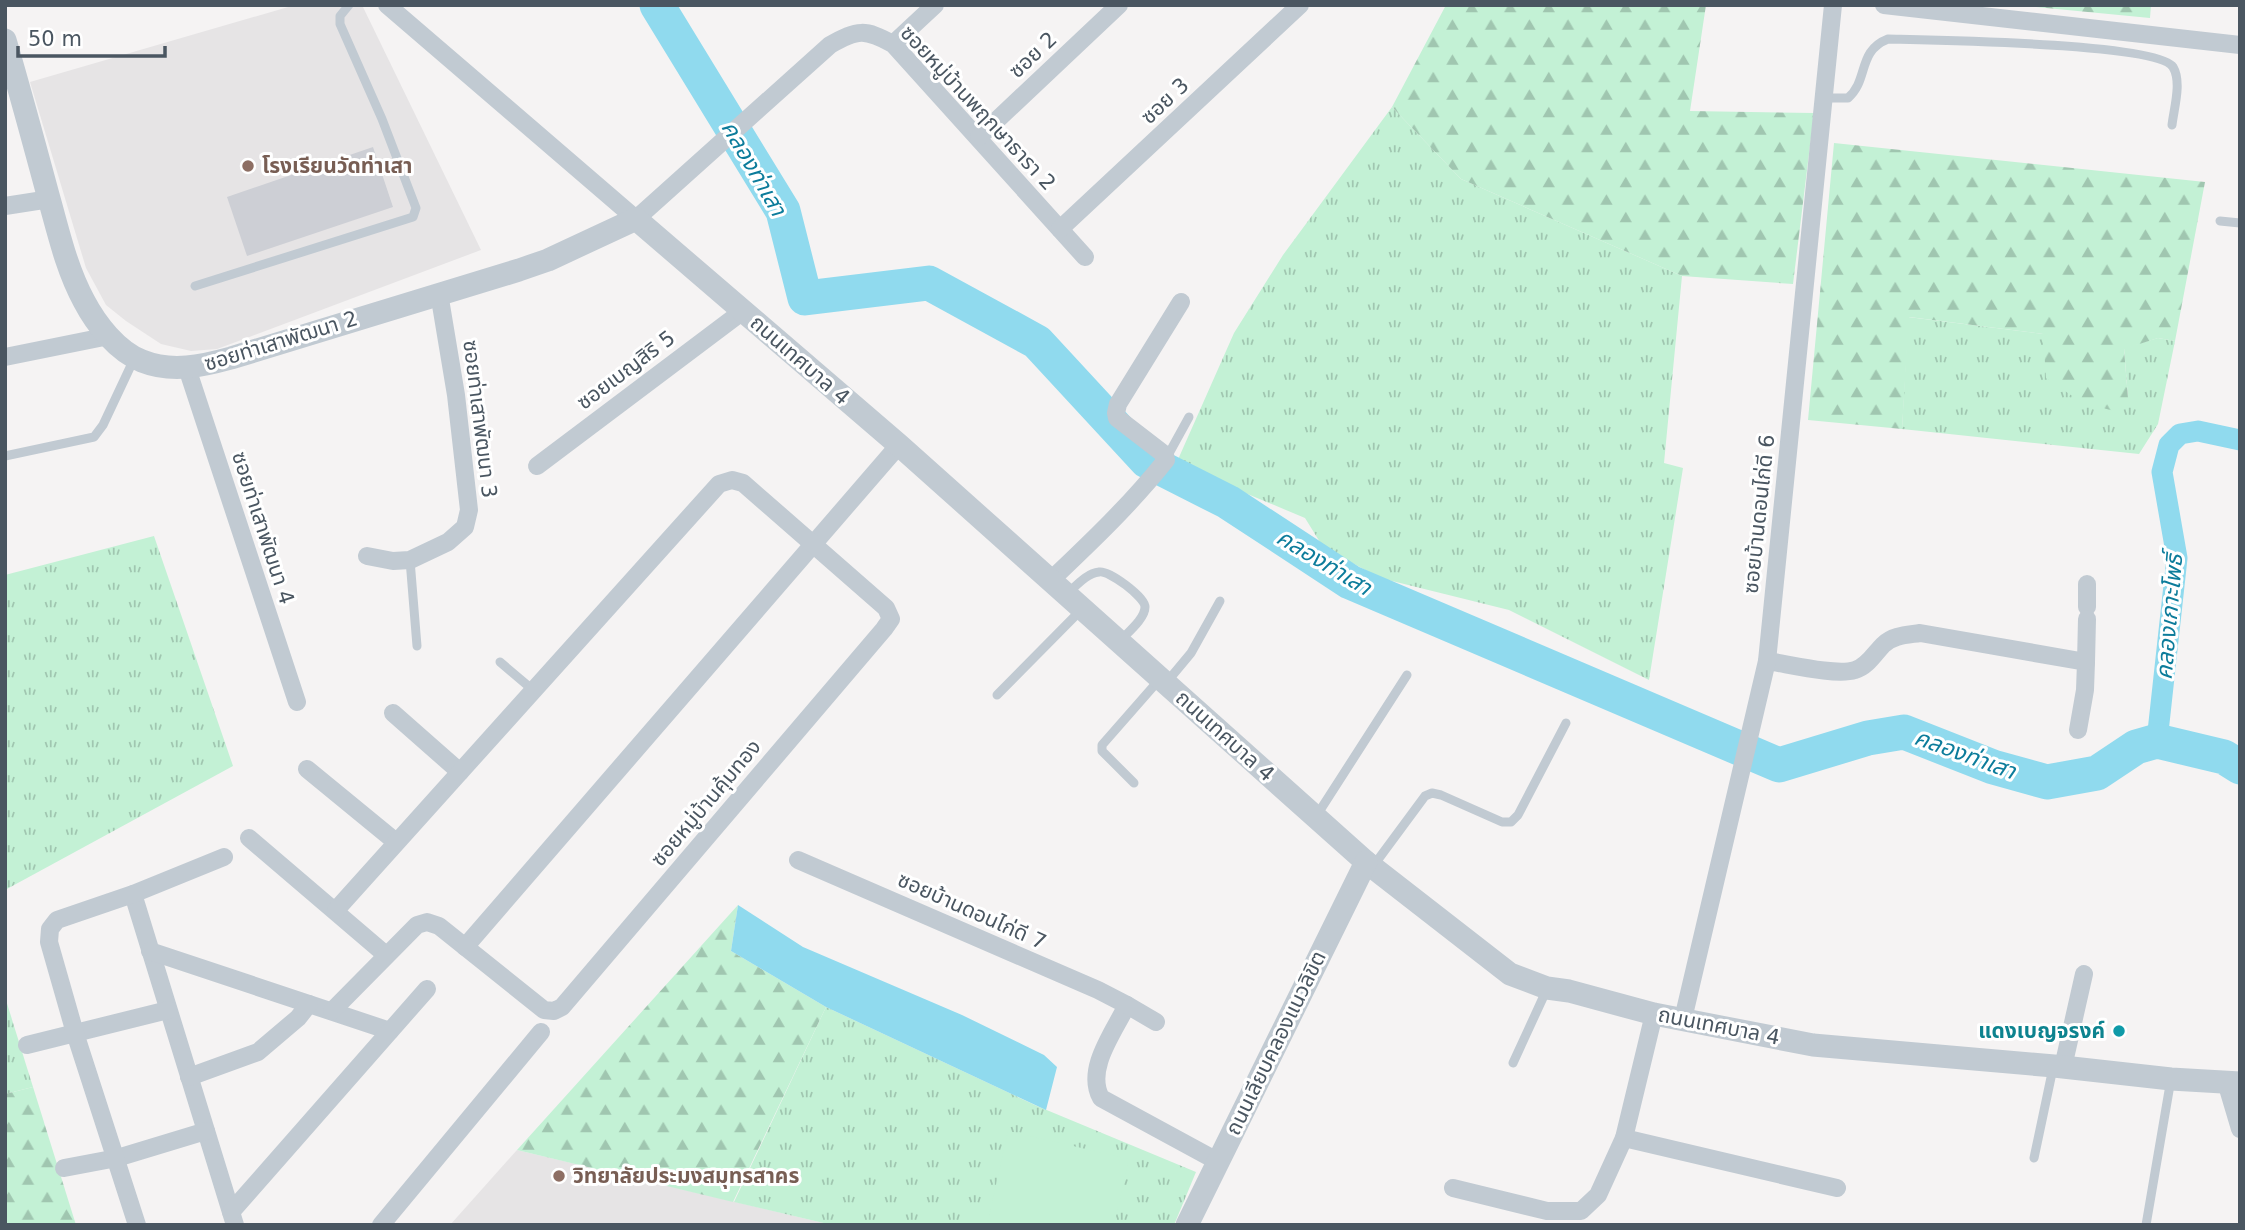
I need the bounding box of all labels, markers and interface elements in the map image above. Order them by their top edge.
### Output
scale bar [18,14,164,58]
street label: ซอยหมู่บ้านพฤกษาธารา 2 [895,21,1060,196]
text: 50 m [28,27,82,51]
street label: ซอย 2 [1004,27,1062,83]
street label: ซอย 3 [1136,73,1194,129]
water label: คลองท่าเสา [716,116,792,221]
place label: โรงเรียนวัดท่าเสา [262,154,412,178]
marker: โรงเรียนวัดท่าเสา [240,158,256,174]
street label: ซอยท่าเสาพัฒนา 2 [201,306,361,376]
street label: ถนนเทศบาล 4 [745,310,855,410]
street label: ซอยเบญสิริ 5 [572,325,680,415]
street label: ซอยท่าเสาพัฒนา 3 [458,339,502,499]
street label: ซอยบ้านดอนไก่ดี 6 [1739,433,1779,595]
street label: ซอยท่าเสาพัฒนา 4 [227,449,299,607]
water label: คลองท่าเสา [1272,524,1377,601]
water label: คลองเกาะโพธิ์ [2150,547,2188,681]
street label: ถนนเทศบาล 4 [1171,686,1279,786]
water label: คลองท่าเสา [1911,724,2020,785]
street label: ซอยหมู่บ้านคุ้มทอง [646,735,767,872]
street label: ซอยบ้านดอนไก่ดี 7 [894,867,1050,955]
street label: ถนนเลียบคลองแนวลิขิต [1221,947,1331,1139]
street label: ถนนเทศบาล 4 [1656,1002,1782,1050]
place label: แดงเบญจรงค์ [1978,1019,2105,1043]
marker: แดงเบญจรงค์ [2111,1023,2127,1039]
place label: วิทยาลัยประมงสมุทรสาคร [572,1164,799,1189]
marker: วิทยาลัยประมงสมุทรสาคร [551,1168,567,1184]

